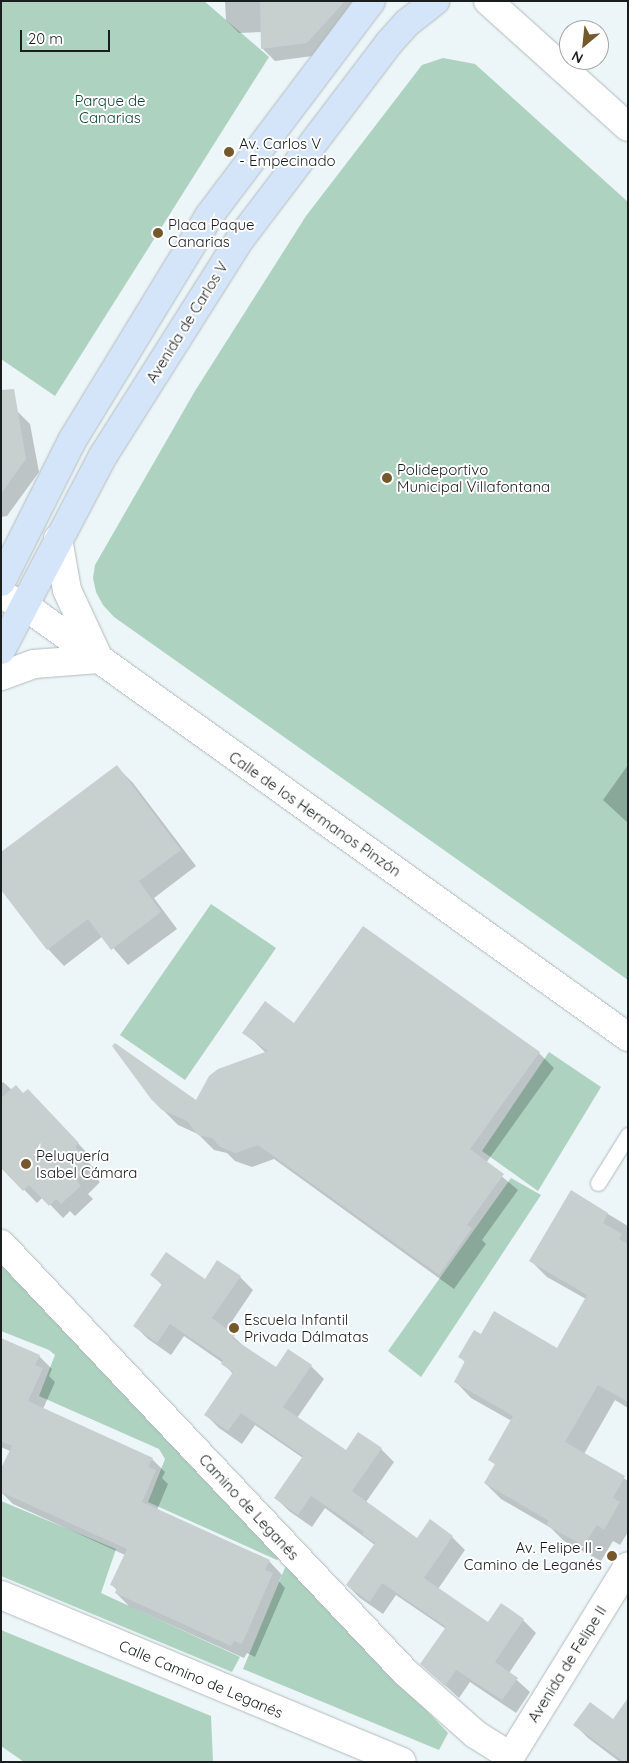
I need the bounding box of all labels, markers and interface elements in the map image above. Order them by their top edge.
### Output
scale bar [22,20,112,52]
north arrow [559,20,609,70]
text: 20 m [28,29,63,48]
text: N [569,47,586,68]
park label: Parque de Canarias [74,91,146,126]
place label: Av. Carlos V - Empecinado [239,134,336,169]
marker: Av. Carlos V - Empecinado [223,146,235,158]
place label: Placa Paque Canarias [168,215,254,250]
marker: Placa Paque Canarias [152,227,164,239]
street label: Avenida de Carlos V [142,258,232,386]
place label: Polideportivo Municipal Villafontana [397,460,550,495]
marker: Polideportivo Municipal Villafontana [381,472,393,484]
street label: Calle de los Hermanos Pinzón [226,748,404,880]
place label: Peluquería Isabel Cámara [36,1146,137,1181]
marker: Peluquería Isabel Cámara [20,1158,32,1170]
place label: Escuela Infantil Privada Dálmatas [244,1310,368,1345]
marker: Escuela Infantil Privada Dálmatas [228,1322,240,1334]
street label: Camino de Leganés [195,1450,303,1564]
place label: Av. Felipe II - Camino de Leganés [464,1538,602,1573]
marker: Av. Felipe II - Camino de Leganés [606,1550,618,1562]
street label: Avenida de Felipe II [524,1602,610,1726]
street label: Calle Camino de Leganés [116,1636,286,1722]

